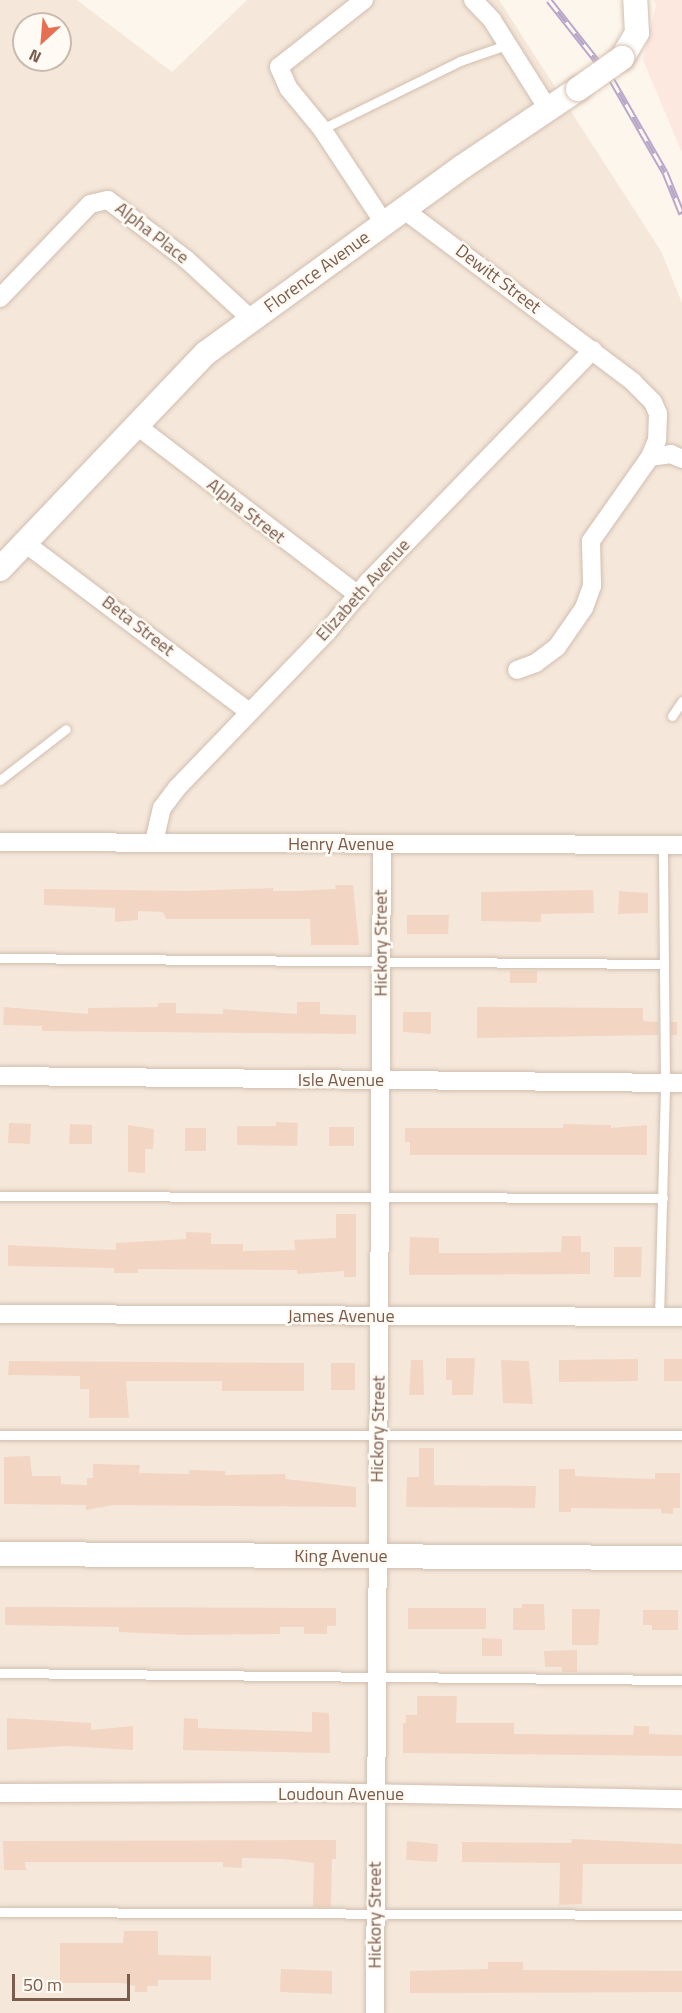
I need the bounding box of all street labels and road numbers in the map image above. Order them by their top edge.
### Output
street label: Alpha Place [111,197,193,269]
street label: Florence Avenue [260,227,374,317]
street label: Dewitt Street [451,240,545,318]
street label: Alpha Street [203,474,289,548]
street label: Elizabeth Avenue [311,534,415,646]
street label: Beta Street [98,591,178,661]
street label: Henry Avenue [288,833,394,855]
street label: Hickory Street [370,889,392,997]
street label: Isle Avenue [298,1069,384,1091]
street label: James Avenue [288,1305,394,1327]
street label: Hickory Street [366,1375,390,1483]
street label: King Avenue [294,1545,388,1567]
street label: Loudoun Avenue [278,1783,404,1805]
street label: Hickory Street [364,1861,386,1969]

